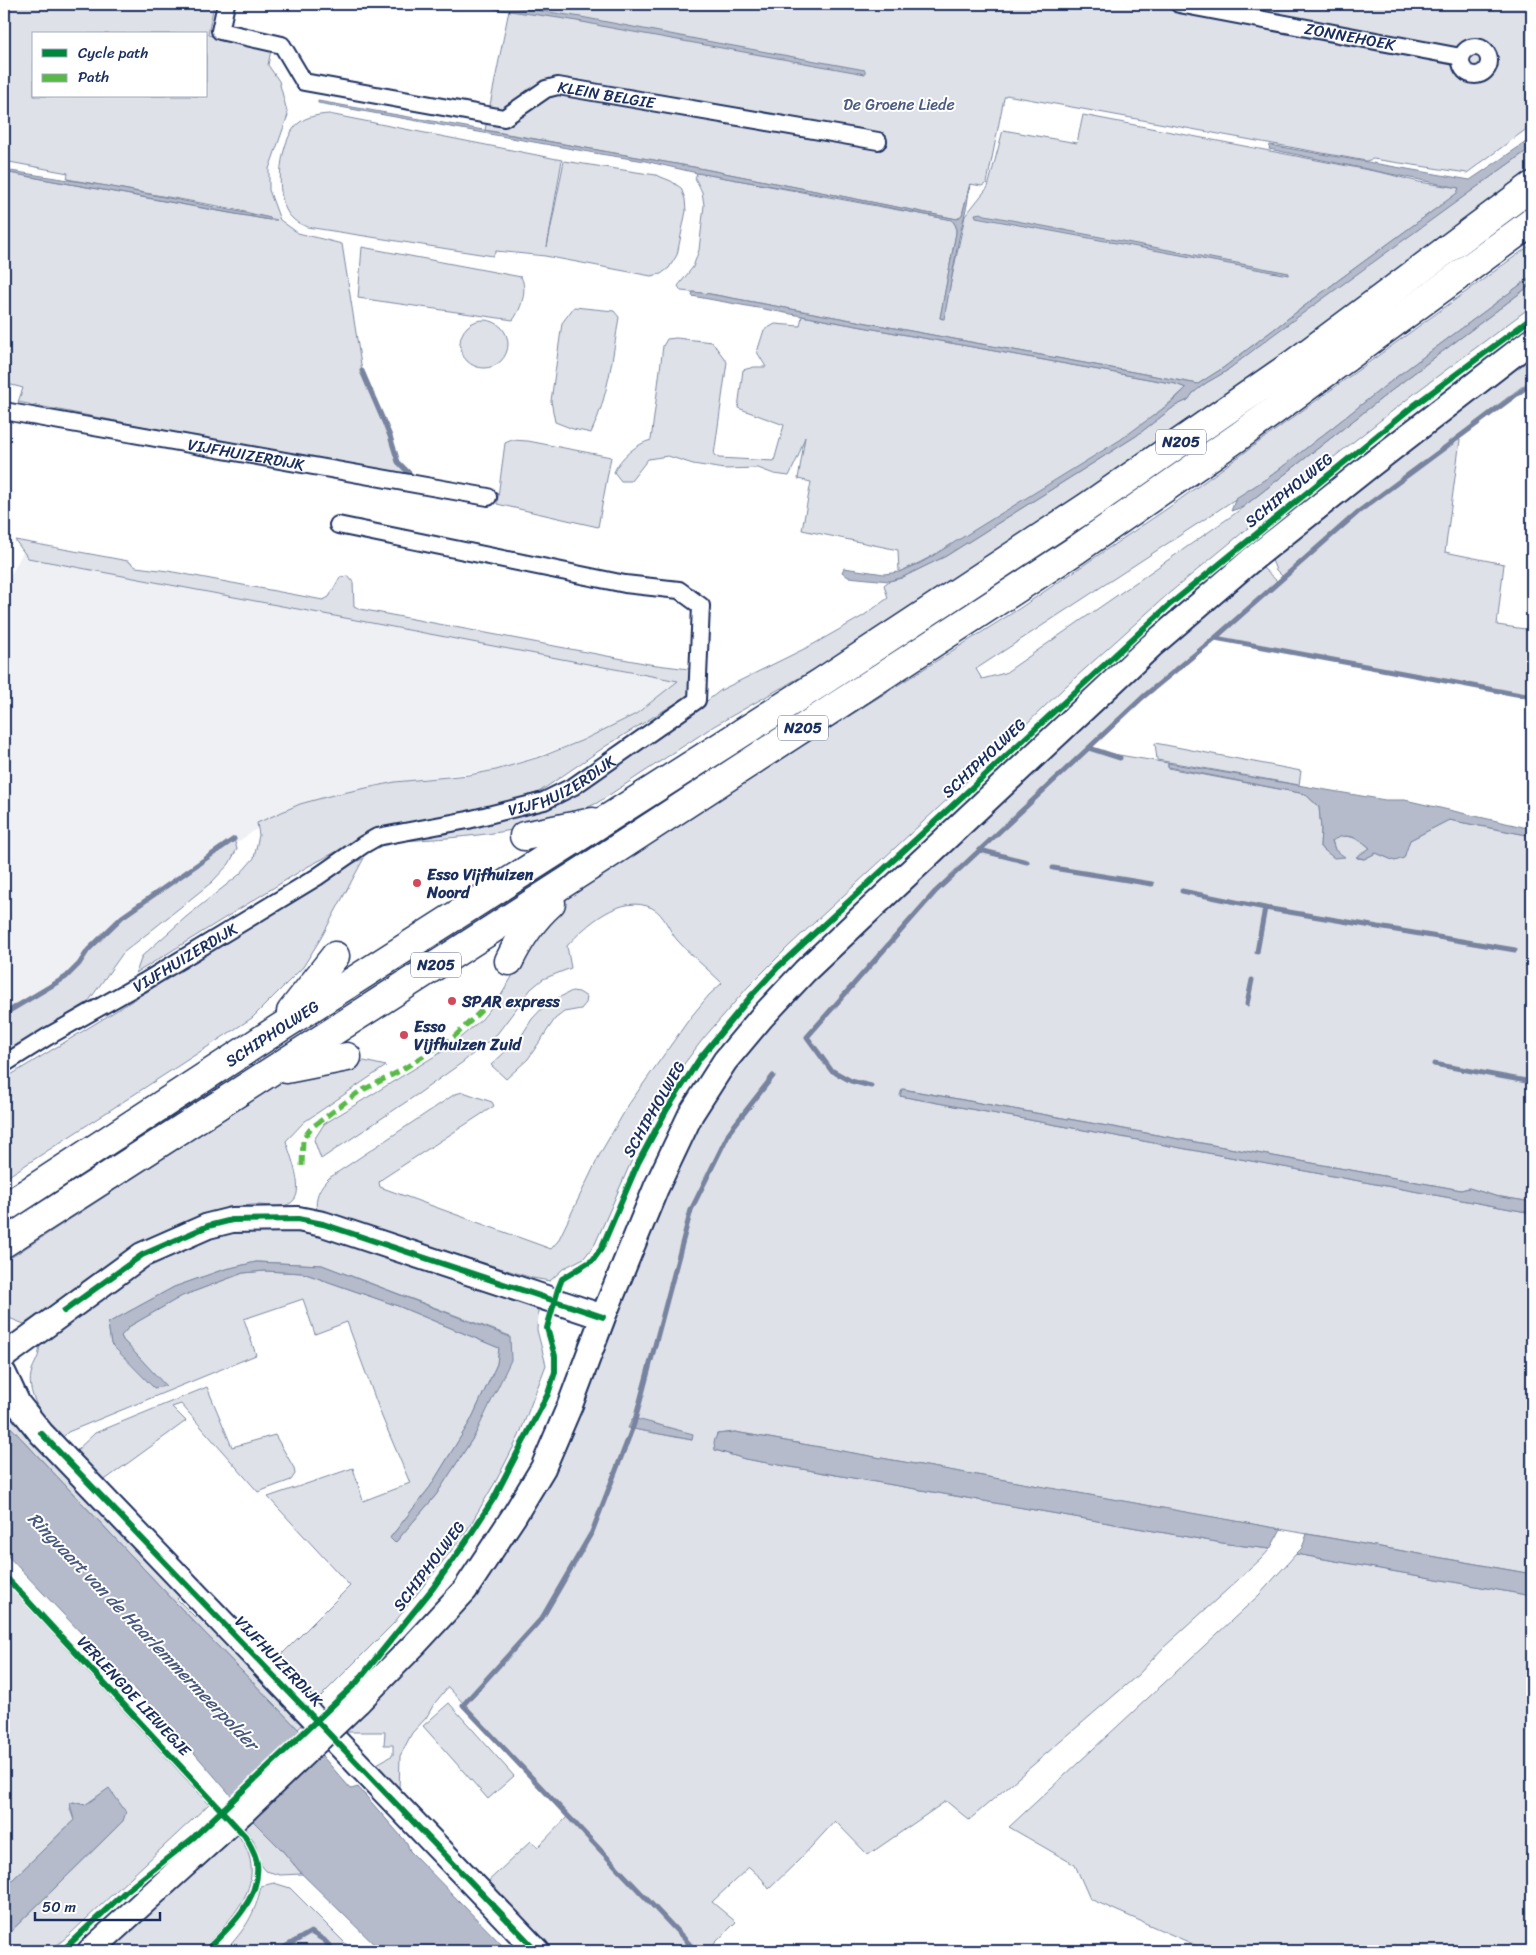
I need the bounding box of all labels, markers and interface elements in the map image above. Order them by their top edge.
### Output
street label: ZONNEHOEK [1302,13,1399,59]
legend [32,32,208,98]
text: Cycle path [78,40,149,66]
text: Path [78,64,109,90]
street label: KLEIN BELGIE [556,72,658,117]
park label: De Groene Liede [843,90,955,119]
street label: VIJFHUIZERDIJK [185,429,307,479]
road number: N205 [1156,430,1206,454]
street label: SCHIPHOLWEG [1238,445,1340,535]
street label: SCHIPHOLWEG [935,711,1033,805]
road number: N205 [778,716,828,740]
street label: VIJFHUIZERDIJK [505,747,622,824]
place label: Esso Vijfhuizen Noord [426,860,534,907]
marker: Esso Vijfhuizen Noord [411,877,423,889]
street label: VIJFHUIZERDIJK [127,914,243,1000]
road number: N205 [411,952,461,978]
place label: SPAR express [461,987,561,1016]
street label: SCHIPHOLWEG [219,992,325,1075]
marker: SPAR express [446,995,458,1007]
place label: Esso Vijfhuizen Zuid [414,1012,523,1059]
marker: Esso Vijfhuizen Zuid [398,1029,410,1041]
street label: SCHIPHOLWEG [615,1055,693,1163]
water label: Ringvaart van de Haarlemmermeerpolder [20,1504,269,1760]
street label: SCHIPHOLWEG [385,1514,473,1618]
street label: VIJFHUIZERDIJK [228,1608,331,1714]
street label: VERLENGDE LIEWEGJE [70,1629,199,1764]
scale bar [35,1890,160,1922]
text: 50 m [42,1894,77,1920]

